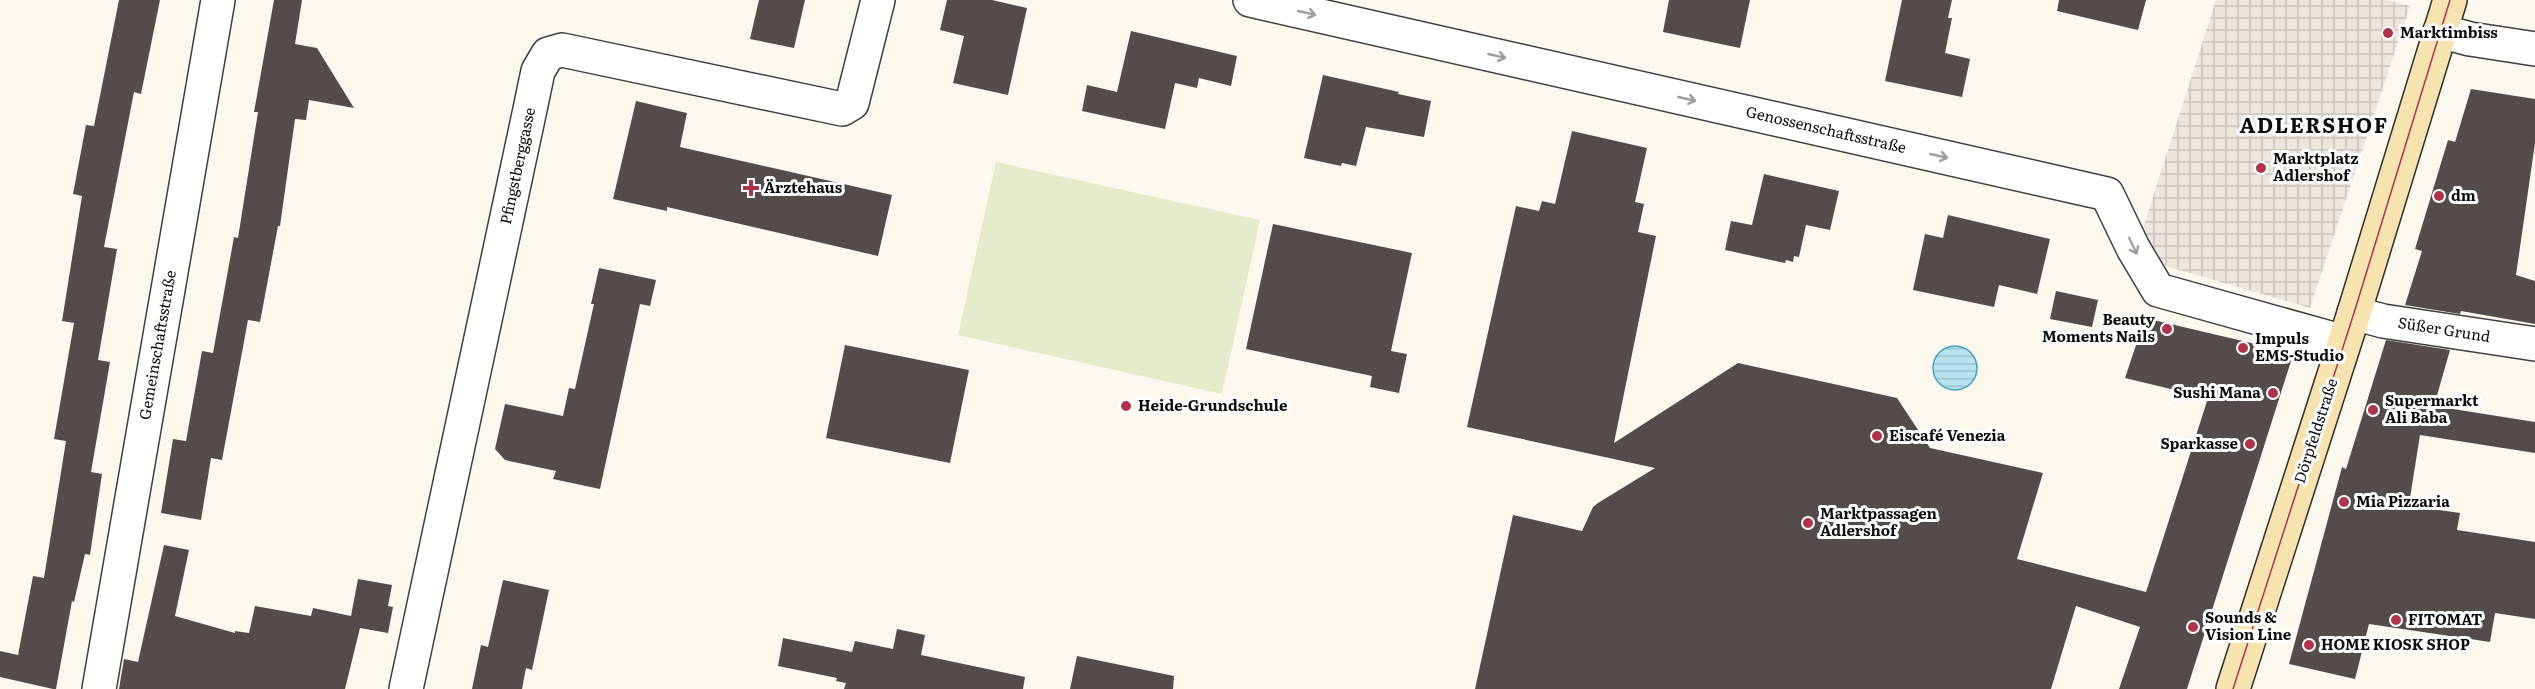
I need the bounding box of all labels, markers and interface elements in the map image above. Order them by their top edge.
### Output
one-way arrow [1297,8,1316,19]
place label: Marktimbiss [2400,20,2498,43]
marker: Marktimbiss [2381,26,2395,40]
one-way arrow [1487,51,1506,62]
one-way arrow [1678,93,1697,105]
street label: Genossenschaftsstraße [1744,99,1909,158]
street label: Pfingstberggasse [493,105,540,226]
district label: ADLERSHOF [2239,108,2389,139]
place label: Marktplatz Adlershof [2273,146,2358,186]
one-way arrow [1929,150,1948,162]
marker: Marktplatz Adlershof [2254,161,2268,175]
place label: Ärztehaus [764,175,843,198]
marker: Ärztehaus [742,179,760,197]
place label: dm [2451,183,2476,206]
marker: dm [2432,189,2446,203]
one-way arrow [2128,236,2140,254]
street label: Gemeinschaftsstraße [132,268,181,421]
place label: Beauty Moments Nails [2042,307,2156,347]
street label: Süßer Grund [2396,310,2492,347]
marker: Beauty Moments Nails [2160,322,2174,336]
place label: Impuls EMS-Studio [2255,326,2344,366]
marker: Impuls EMS-Studio [2236,341,2250,355]
street label: Dörpfeldstraße [2287,375,2342,486]
place label: Sushi Mana [2173,380,2261,403]
marker: Sushi Mana [2266,386,2280,400]
place label: Supermarkt Ali Baba [2385,388,2479,428]
place label: Heide-Grundschule [1138,393,1288,416]
marker: Heide-Grundschule [1119,399,1133,413]
marker: Supermarkt Ali Baba [2366,403,2380,417]
place label: Eiscafé Venezia [1889,423,2006,446]
marker: Eiscafé Venezia [1870,429,1884,443]
place label: Sparkasse [2160,431,2239,454]
marker: Sparkasse [2243,437,2257,451]
place label: Mia Pizzaria [2356,489,2450,512]
marker: Mia Pizzaria [2337,495,2351,509]
place label: Marktpassagen Adlershof [1820,501,1938,541]
marker: Marktpassagen Adlershof [1801,516,1815,530]
place label: Sounds & Vision Line [2205,605,2292,645]
place label: FITOMAT [2408,607,2482,630]
marker: FITOMAT [2389,613,2403,627]
marker: Sounds & Vision Line [2186,620,2200,634]
place label: HOME KIOSK SHOP [2321,632,2470,655]
marker: HOME KIOSK SHOP [2302,638,2316,652]

